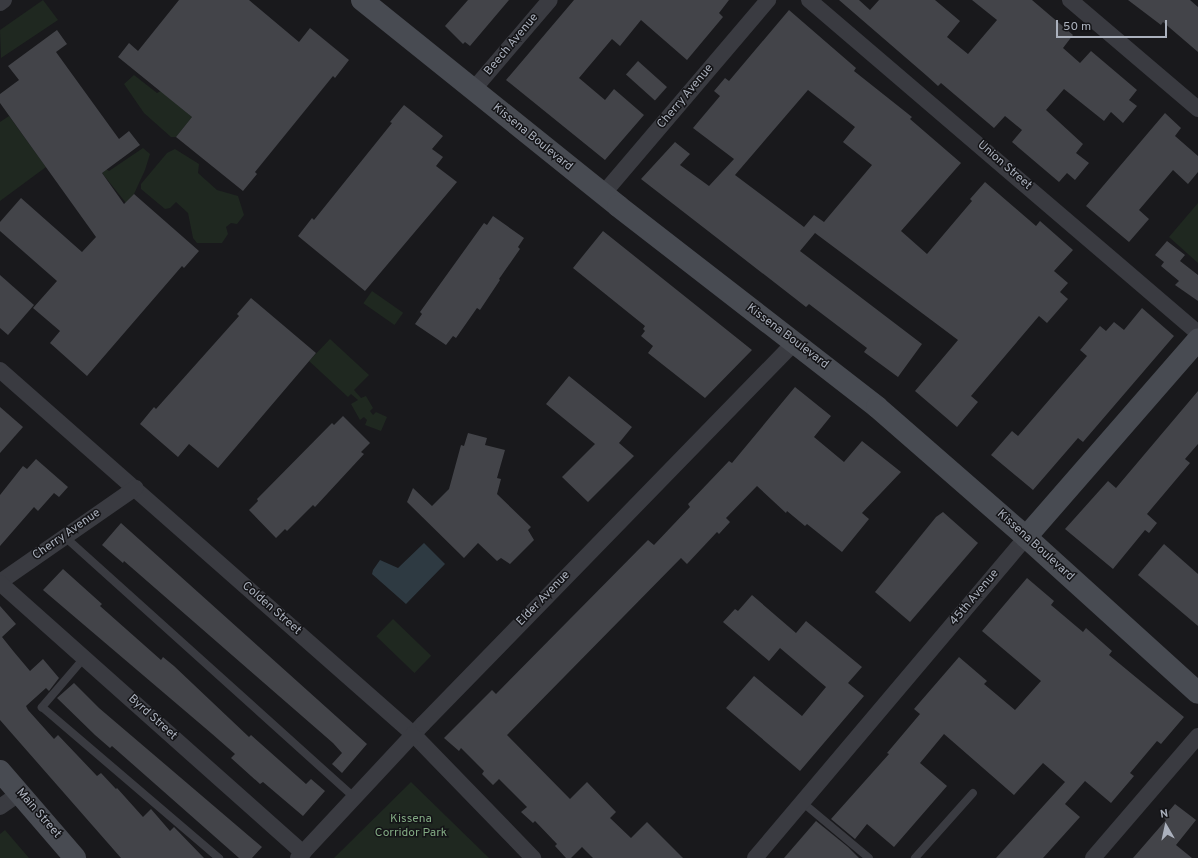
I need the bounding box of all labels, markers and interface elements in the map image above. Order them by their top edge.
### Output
street label: Beech Avenue [482,11,542,79]
scale bar [1058,12,1169,38]
text: 50 m [1063,19,1091,35]
street label: Cherry Avenue [655,62,717,132]
street label: Kissena Boulevard [489,101,575,175]
street label: Union Street [974,138,1034,194]
street label: Kissena Boulevard [743,301,831,373]
street label: Cherry Avenue [30,506,104,564]
street label: Kissena Boulevard [993,508,1077,584]
street label: 45th Avenue [947,567,1003,629]
street label: Elder Avenue [514,568,574,630]
street label: Colden Street [239,579,303,639]
street label: Byrd Street [125,692,179,744]
street label: Main Street [12,786,64,842]
north arrow [1146,806,1186,846]
text: N [1159,807,1169,822]
park label: Kissena Corridor Park [375,813,447,841]

